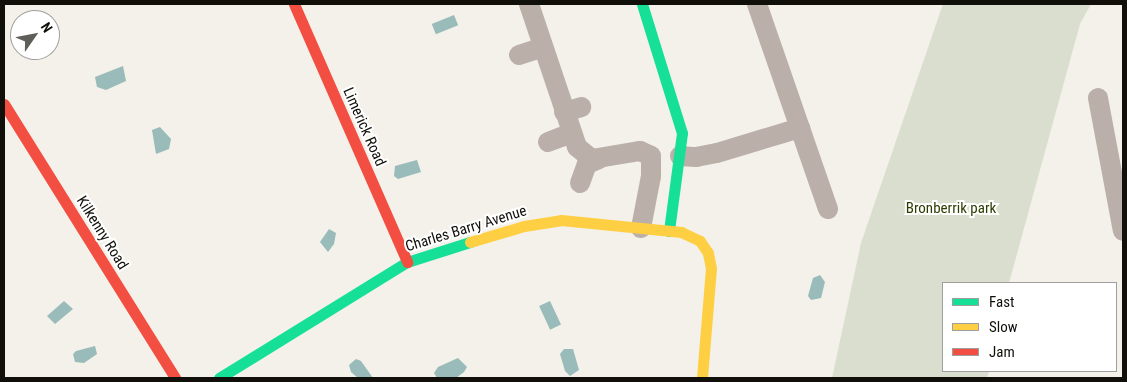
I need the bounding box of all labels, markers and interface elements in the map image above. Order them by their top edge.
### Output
north arrow [10,10,60,60]
text: N [38,19,56,35]
street label: Limerick Road [339,85,389,169]
street label: Kilkenny Road [72,193,132,273]
park label: Bronberrik park [906,200,996,218]
street label: Charles Barry Avenue [403,202,529,256]
legend [942,282,1117,372]
text: Fast [989,293,1014,311]
text: Slow [989,318,1018,336]
text: Jam [989,343,1015,361]

